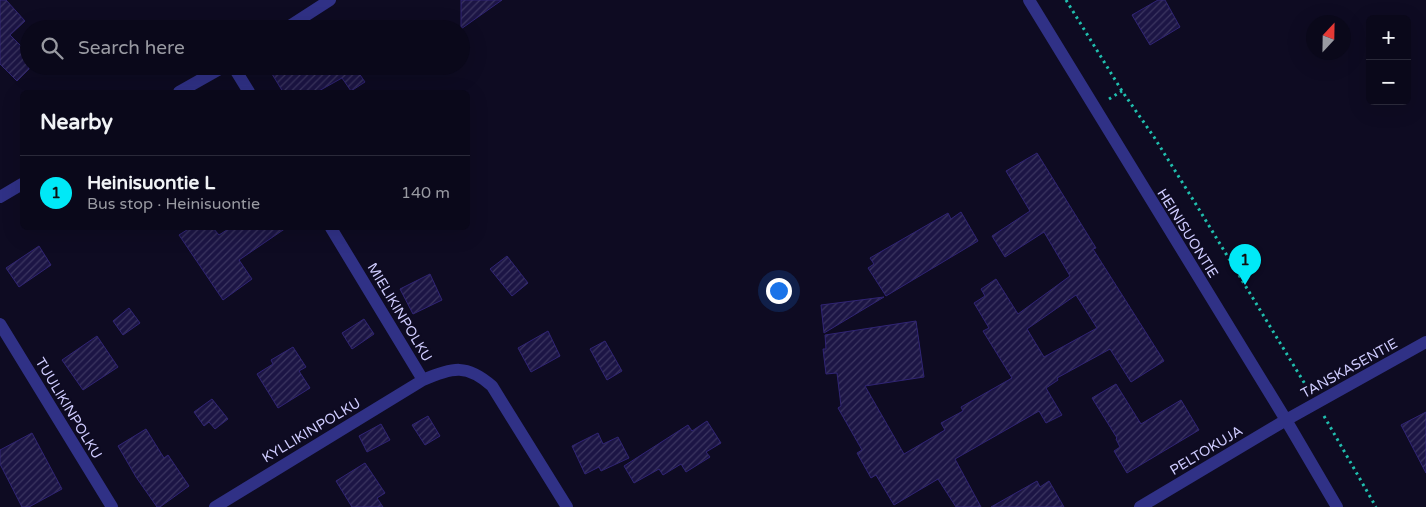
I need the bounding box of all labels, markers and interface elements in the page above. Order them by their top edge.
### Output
north arrow [1306,15,1351,60]
map controls [1366,15,1411,105]
button: + [1366,15,1411,60]
search box [20,20,470,75]
icon: search [38,34,66,62]
text: Search here [78,37,185,59]
button: − [1366,60,1411,105]
text: Nearby [40,110,113,135]
text: Heinisuontie L [87,172,215,194]
text: 1 [51,183,61,203]
text: 140 m [401,183,450,203]
street label: HEINISUONTIE [1153,185,1222,281]
text: Bus stop · Heinisuontie [87,194,260,214]
pin: 1 [1229,244,1261,285]
street label: MIELIKINPOLKU [363,260,436,365]
your location [766,278,792,304]
street label: TANSKASENTIE [1298,335,1401,402]
street label: TUULIKINPOLKU [32,354,106,462]
street label: KYLLIKINPOLKU [259,394,364,467]
street label: PELTOKUJA [1167,422,1246,479]

